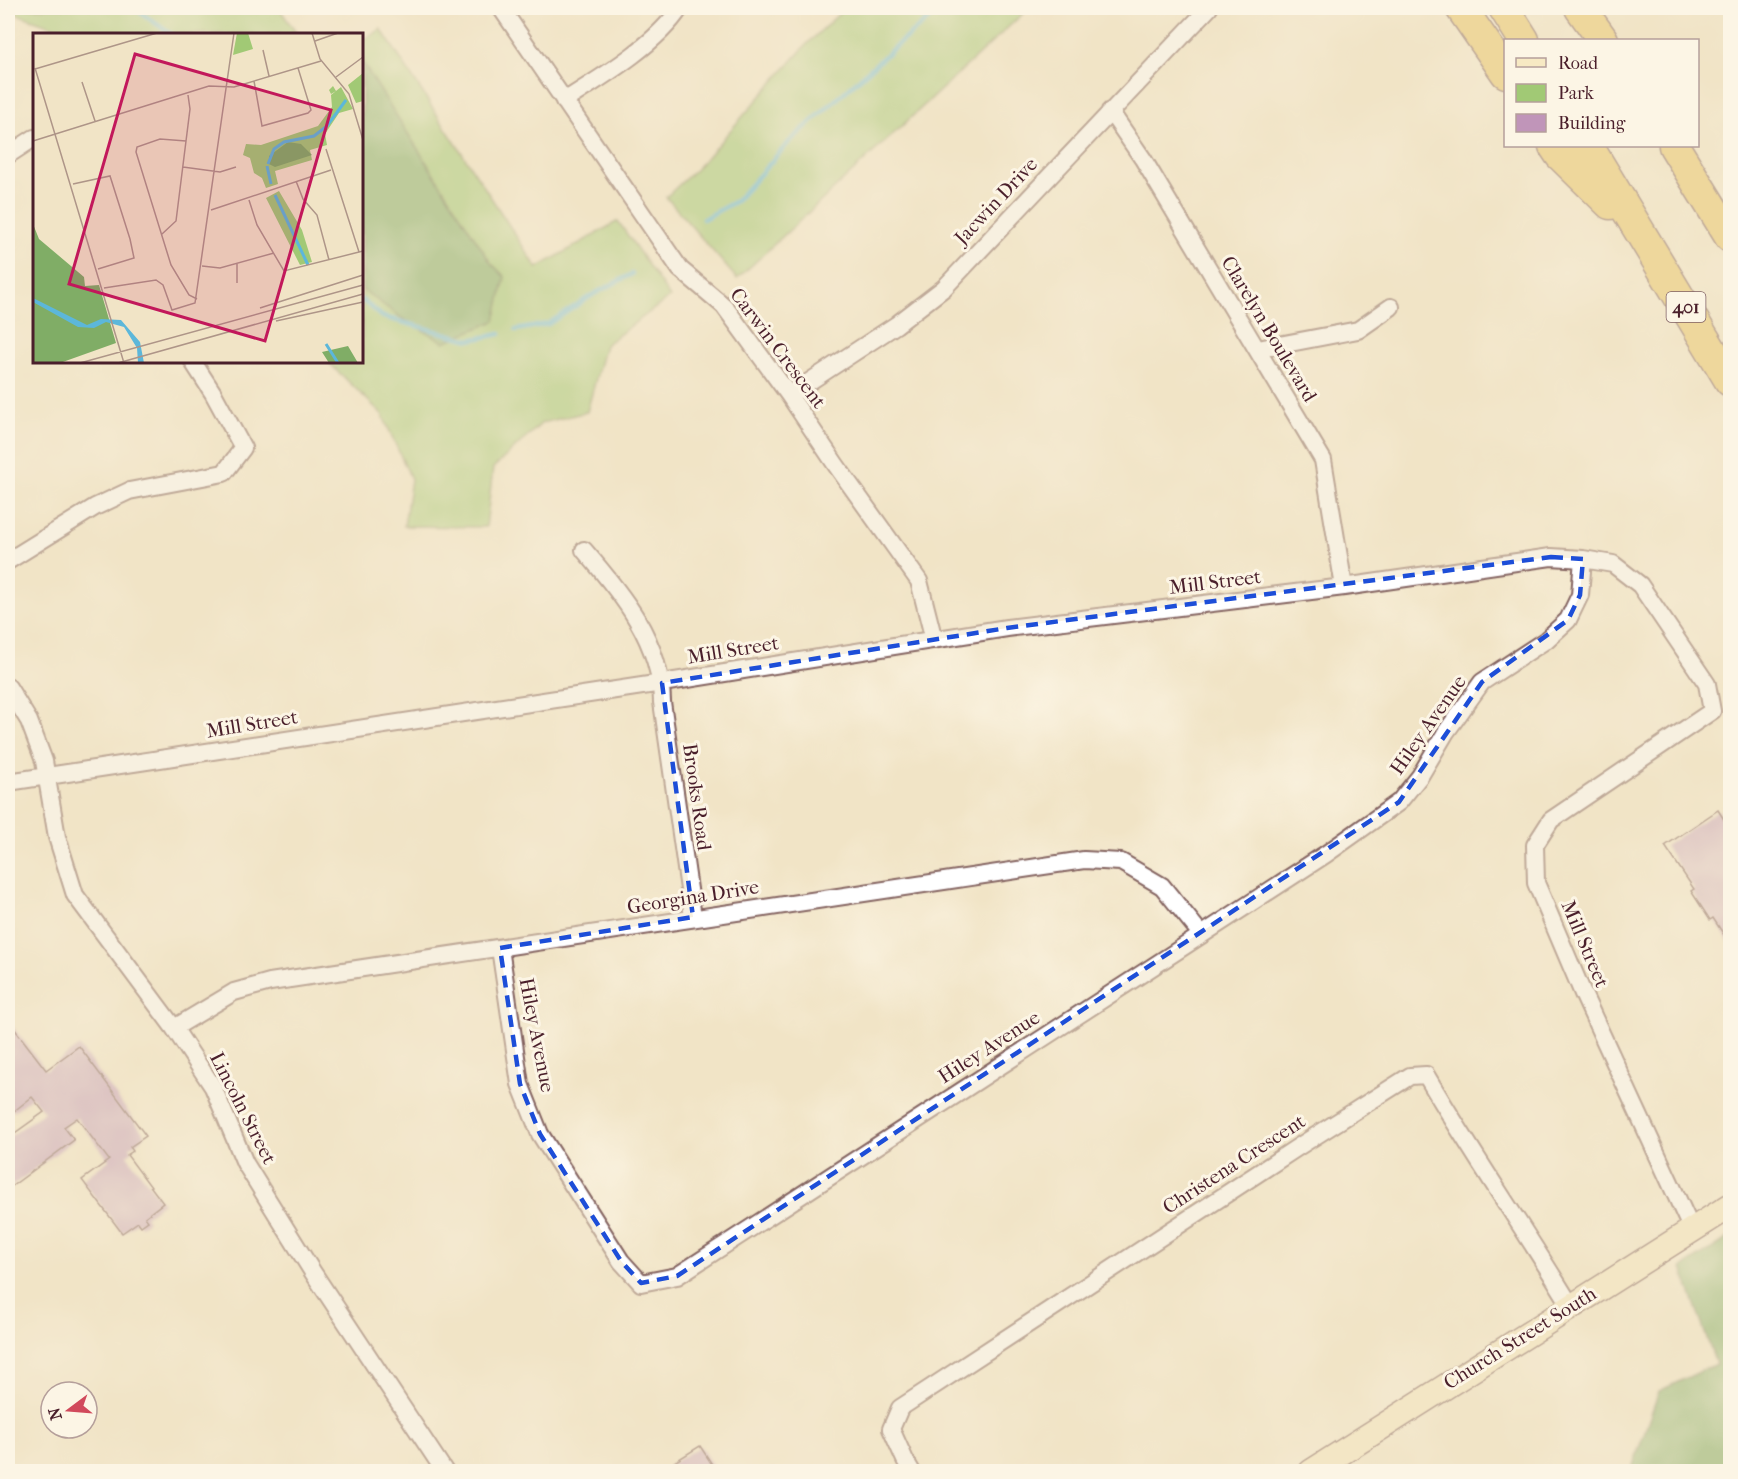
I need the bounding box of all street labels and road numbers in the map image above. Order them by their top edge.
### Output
street label: Jacwin Drive [948,153,1042,251]
street label: Clarelyn Boulevard [1216,252,1322,407]
street label: Carwin Crescent [725,283,831,413]
road number: 401 [1666,292,1706,322]
street label: Mill Street [1168,565,1262,599]
street label: Mill Street [686,631,780,669]
street label: Hiley Avenue [1385,671,1471,779]
street label: Mill Street [205,705,299,743]
street label: Brooks Road [678,742,716,853]
street label: Georgina Drive [625,875,761,919]
street label: Mill Street [1556,897,1614,991]
street label: Hiley Avenue [515,976,559,1094]
street label: Hiley Avenue [934,1006,1044,1088]
street label: Lincoln Street [205,1048,281,1168]
street label: Christena Crescent [1159,1109,1309,1219]
street label: Church Street South [1440,1281,1601,1394]

